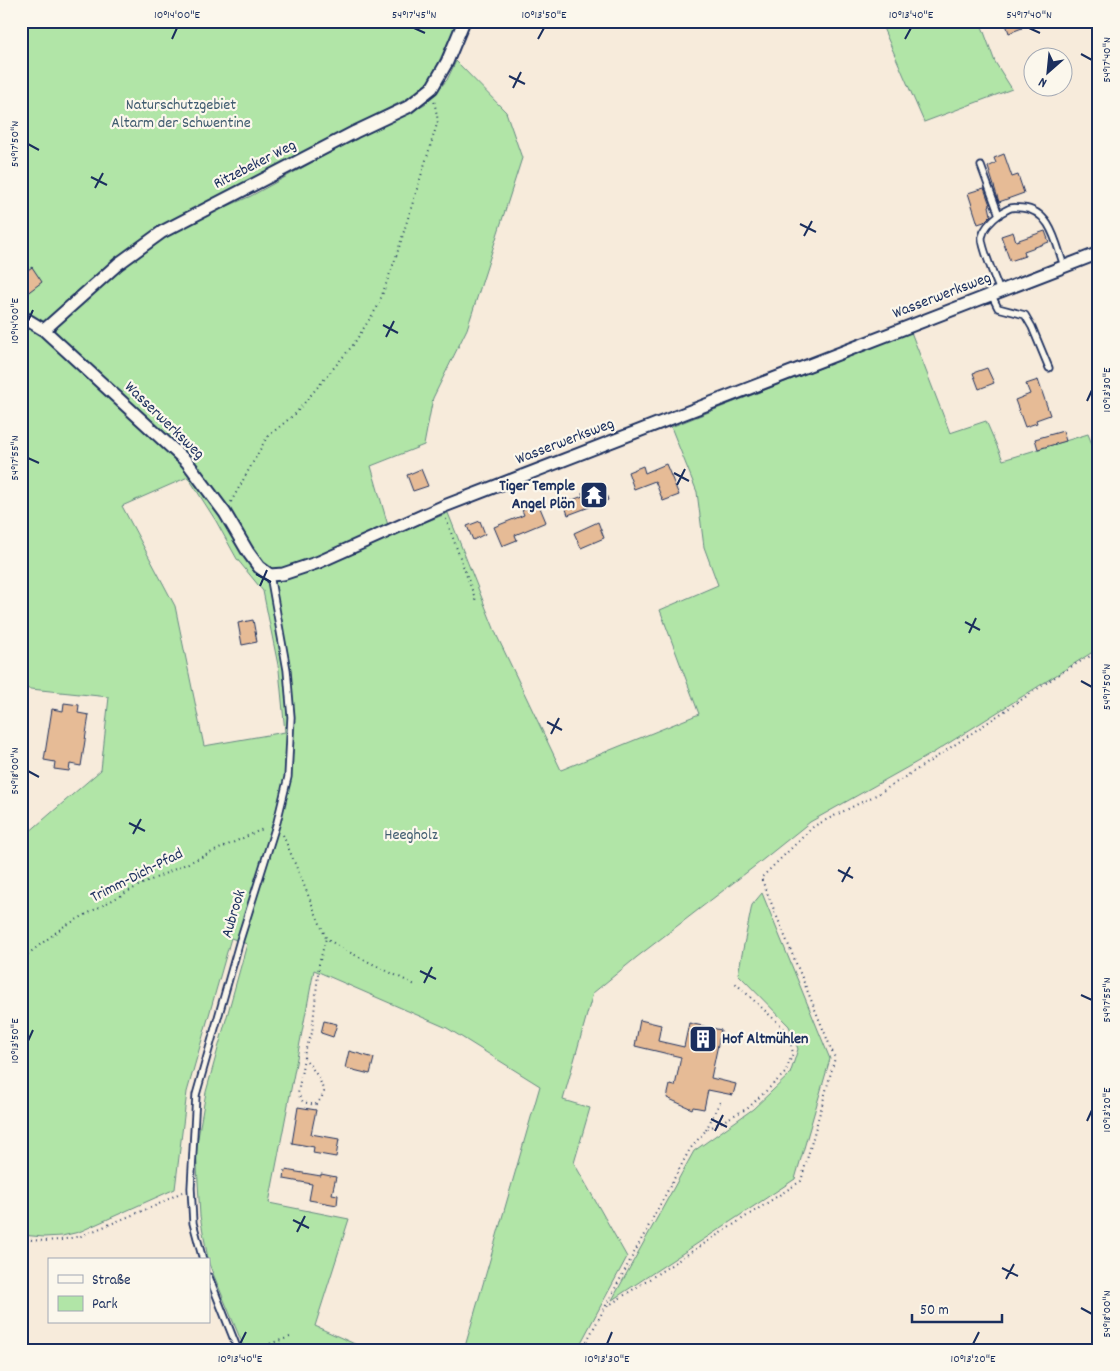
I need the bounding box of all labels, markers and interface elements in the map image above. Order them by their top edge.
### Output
text: 10°14'00"E [154,7,200,24]
text: 54°17'45"N [392,7,436,24]
text: 10°13'50"E [521,7,567,24]
text: 10°13'40"E [889,7,934,24]
text: 54°17'40"N [1006,7,1052,24]
text: 54°17'40"N [1099,37,1116,83]
north arrow [1022,48,1072,98]
text: N [1035,71,1051,92]
park label: Naturschutzgebiet Altarm der Schwentine [111,94,251,135]
text: 54°17'50"N [7,121,24,167]
street label: Ritzebeker Weg [210,134,300,196]
street label: Wasserwerksweg [889,267,995,325]
text: 10°14'00"E [7,298,24,344]
text: 10°13'30"E [1099,367,1116,412]
street label: Wasserwerksweg [119,377,209,465]
street label: Wasserwerksweg [512,413,618,471]
text: 54°17'55"N [7,435,24,481]
place label: Tiger Temple Angel Plön [499,475,575,516]
temple icon: Tiger Temple Angel Plön [579,480,609,510]
text: 54°17'50"N [1099,664,1116,710]
text: 54°18'00"N [7,747,24,795]
park label: Heegholz [384,824,438,847]
street label: Trimm-Dich-Pfad [87,843,187,909]
street label: Aubrook [216,887,252,941]
text: 54°17'55"N [1099,977,1116,1023]
text: 10°13'50"E [7,1018,24,1064]
building icon: Hof Altmühlen [688,1024,718,1054]
place label: Hof Altmühlen [722,1028,809,1051]
text: 10°13'20"E [1099,1087,1116,1132]
legend [48,1258,210,1324]
text: Straße [92,1270,131,1292]
text: 54°18'00"N [1099,1290,1116,1338]
scale bar [912,1291,1002,1323]
text: Park [92,1294,118,1316]
text: 50 m [920,1300,949,1322]
text: 10°13'40"E [218,1351,263,1368]
text: 10°13'30"E [585,1351,630,1368]
text: 10°13'20"E [951,1351,996,1368]

